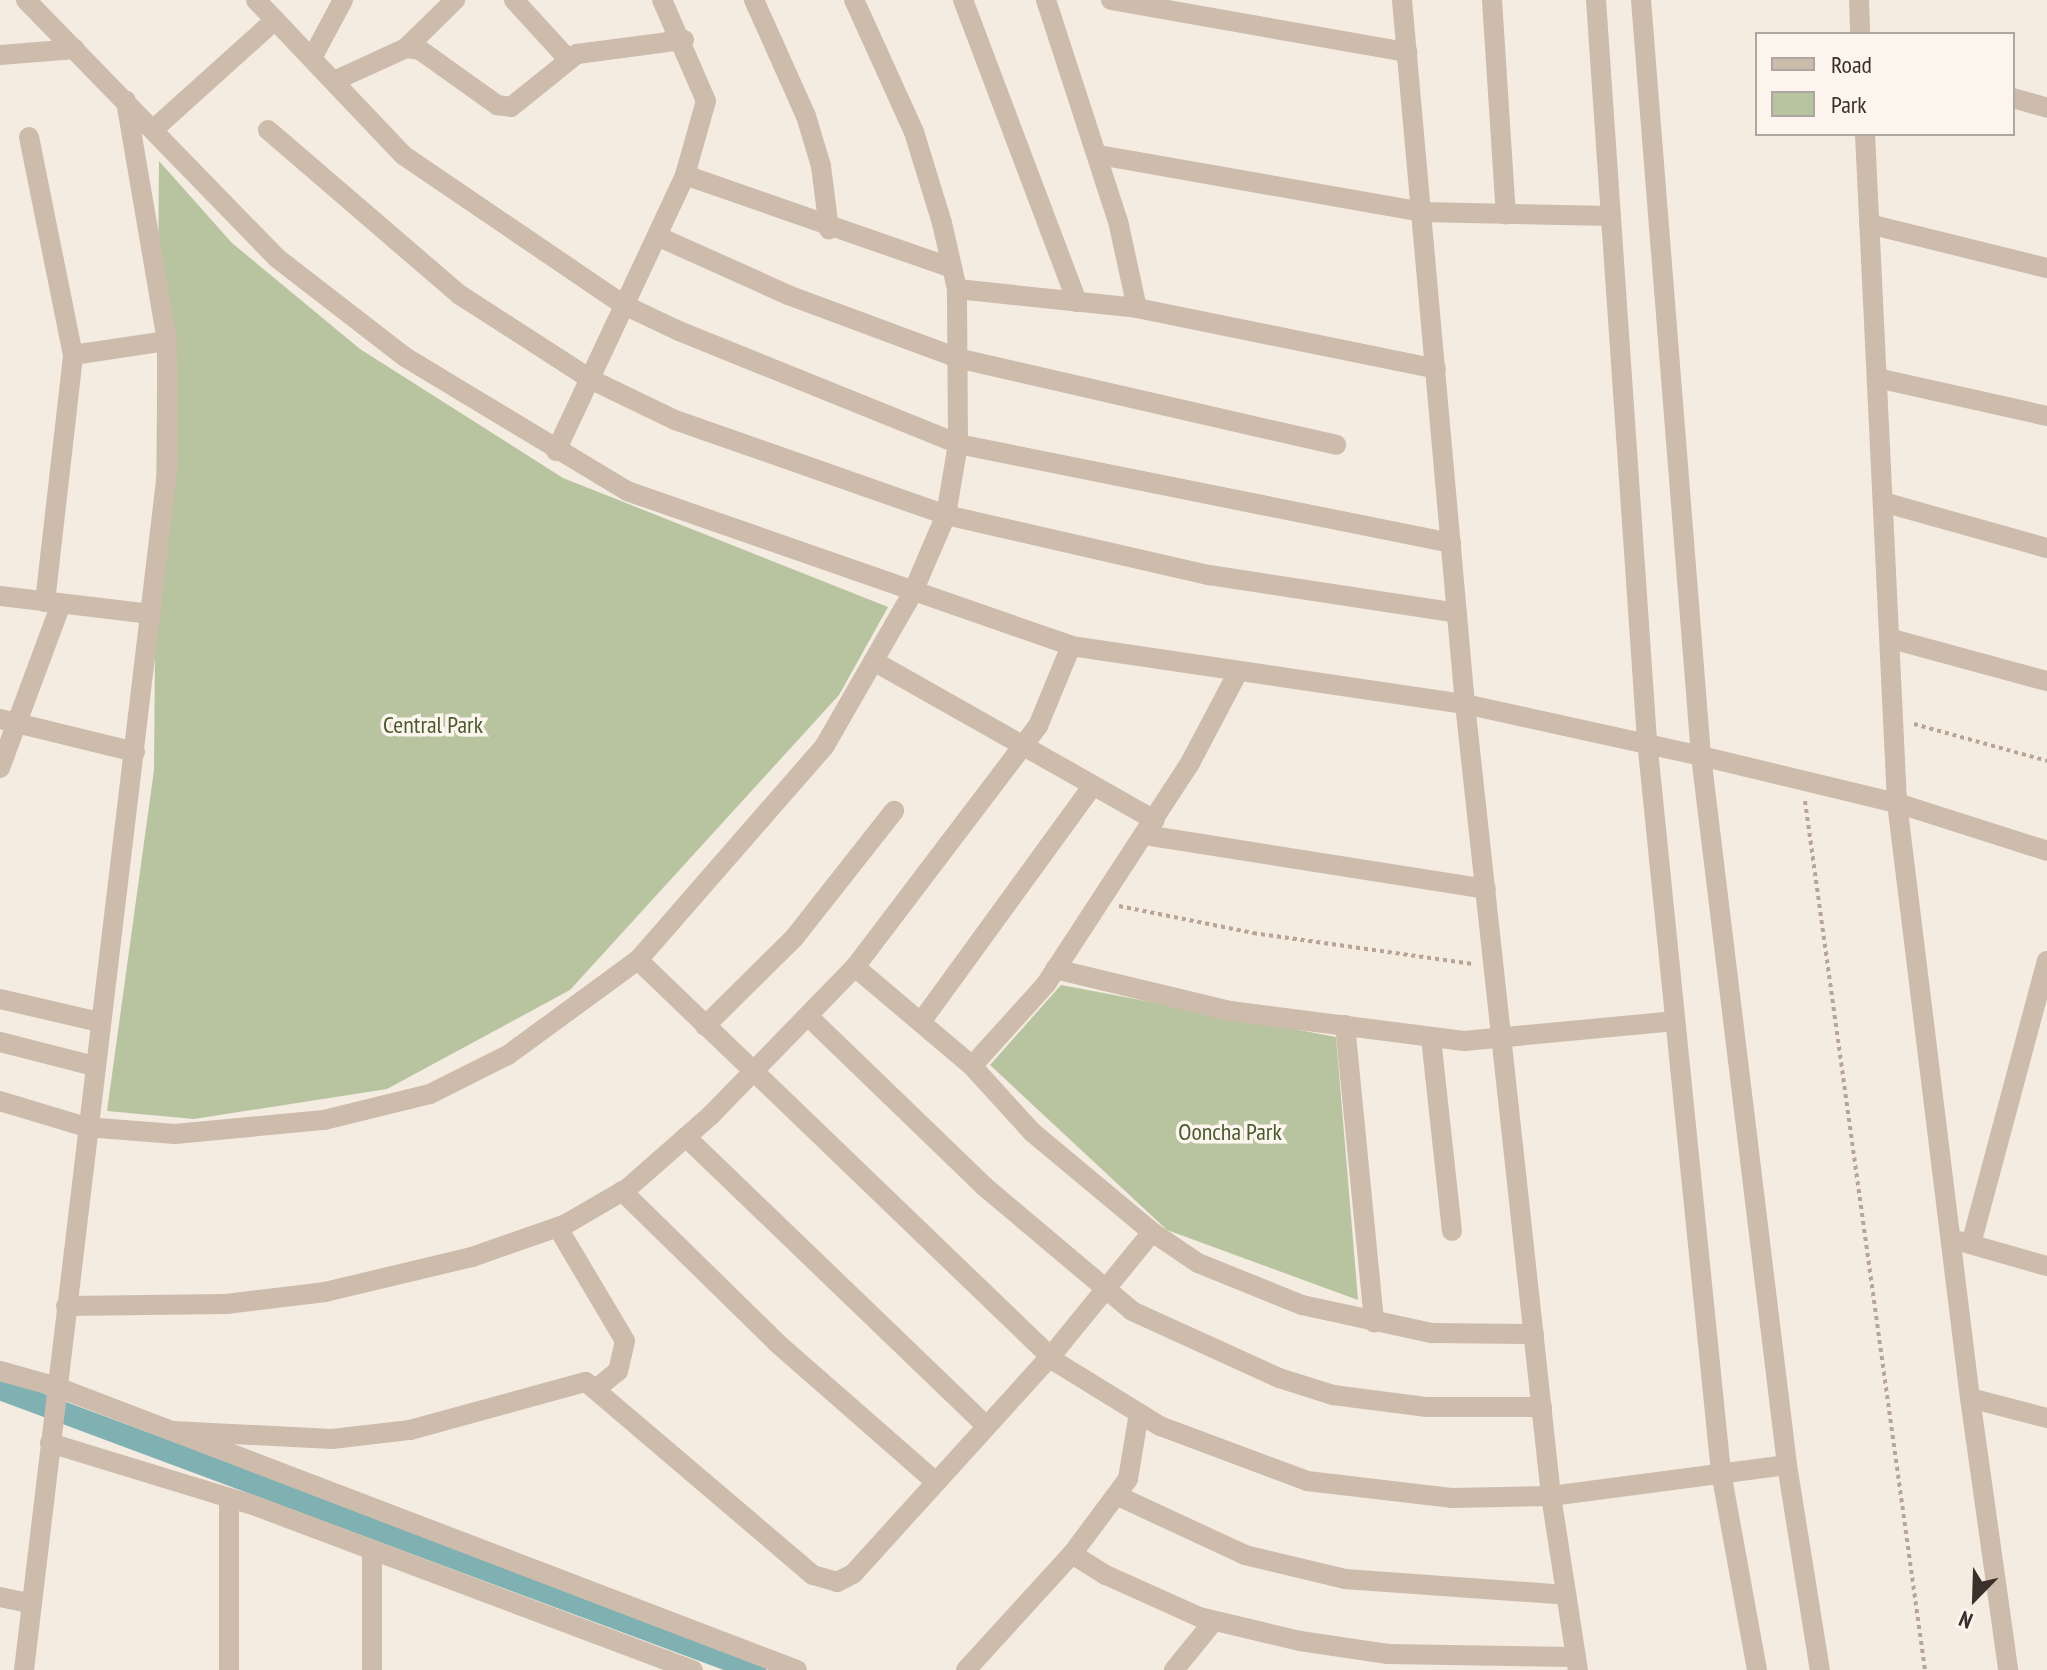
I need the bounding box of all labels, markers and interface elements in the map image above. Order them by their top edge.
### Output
legend [1755,32,2015,136]
text: Road [1831,49,1872,80]
text: Park [1831,89,1867,120]
park label: Central Park [383,711,483,739]
park label: Ooncha Park [1178,1118,1282,1146]
north arrow [1935,1558,2015,1638]
text: N [1955,1605,1977,1635]

